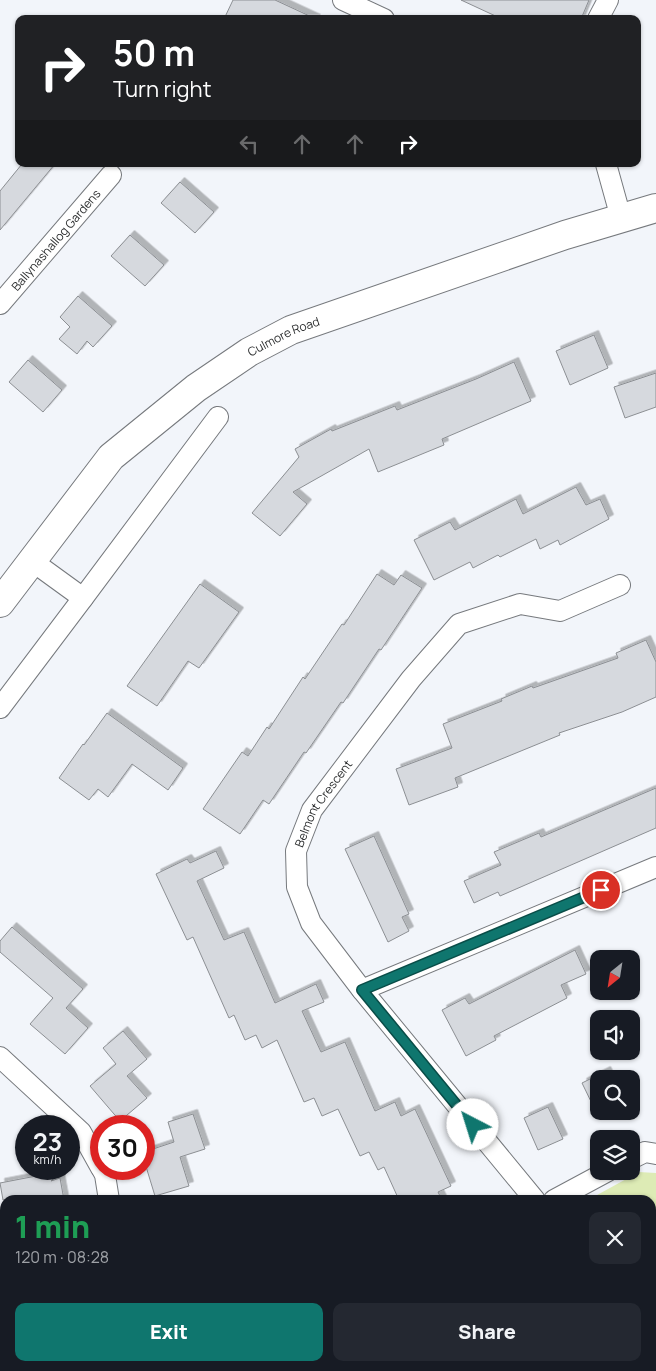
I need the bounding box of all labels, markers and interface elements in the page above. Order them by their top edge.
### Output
text: 50 m [113,29,195,77]
icon: right [30,35,95,100]
text: Turn right [113,74,211,104]
icon: left [235,130,263,158]
icon: ahead [288,130,316,158]
icon: ahead [341,130,369,158]
icon: right [394,130,422,158]
street label: Ballynashallog Gardens [7,185,104,294]
street label: Culmore Road [244,312,322,360]
street label: Belmont Crescent [290,756,356,849]
pin [580,869,622,911]
icon: arrive [587,876,615,904]
north arrow [590,950,640,1000]
map controls [590,950,640,1180]
button: sound [590,1010,640,1060]
button: search [590,1070,640,1120]
position arrow [446,1098,498,1150]
speed limit sign: 30 [90,1115,155,1180]
text: 23 [33,1124,62,1159]
button: layers [590,1130,640,1180]
text: km/h [34,1151,61,1168]
text: 1 min [15,1206,90,1247]
button: close [589,1212,641,1264]
text: 120 m · 08:28 [15,1246,109,1268]
button: Exit [15,1303,323,1361]
button: Share [333,1303,641,1361]

